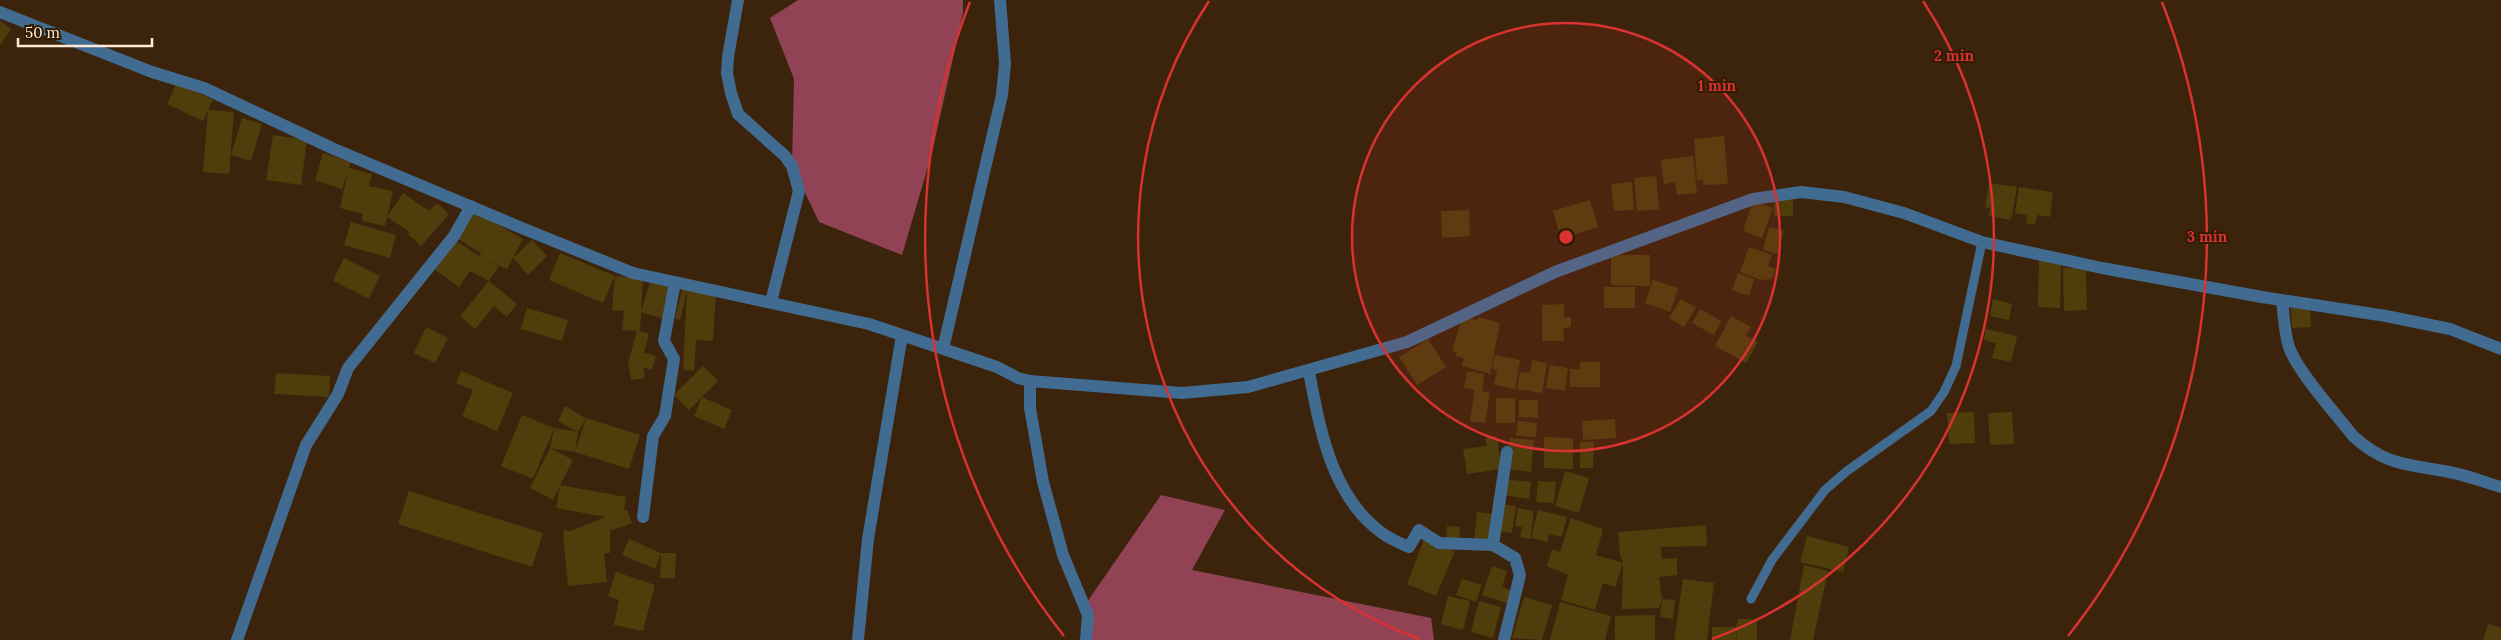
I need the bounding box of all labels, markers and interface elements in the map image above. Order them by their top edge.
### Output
scale bar [18,15,151,47]
text: 50 m [25,23,60,42]
text: 2 min [1934,46,1975,65]
text: 1 min [1698,76,1737,95]
text: 3 min [2187,227,2228,246]
centre of rings [1557,228,1575,246]

